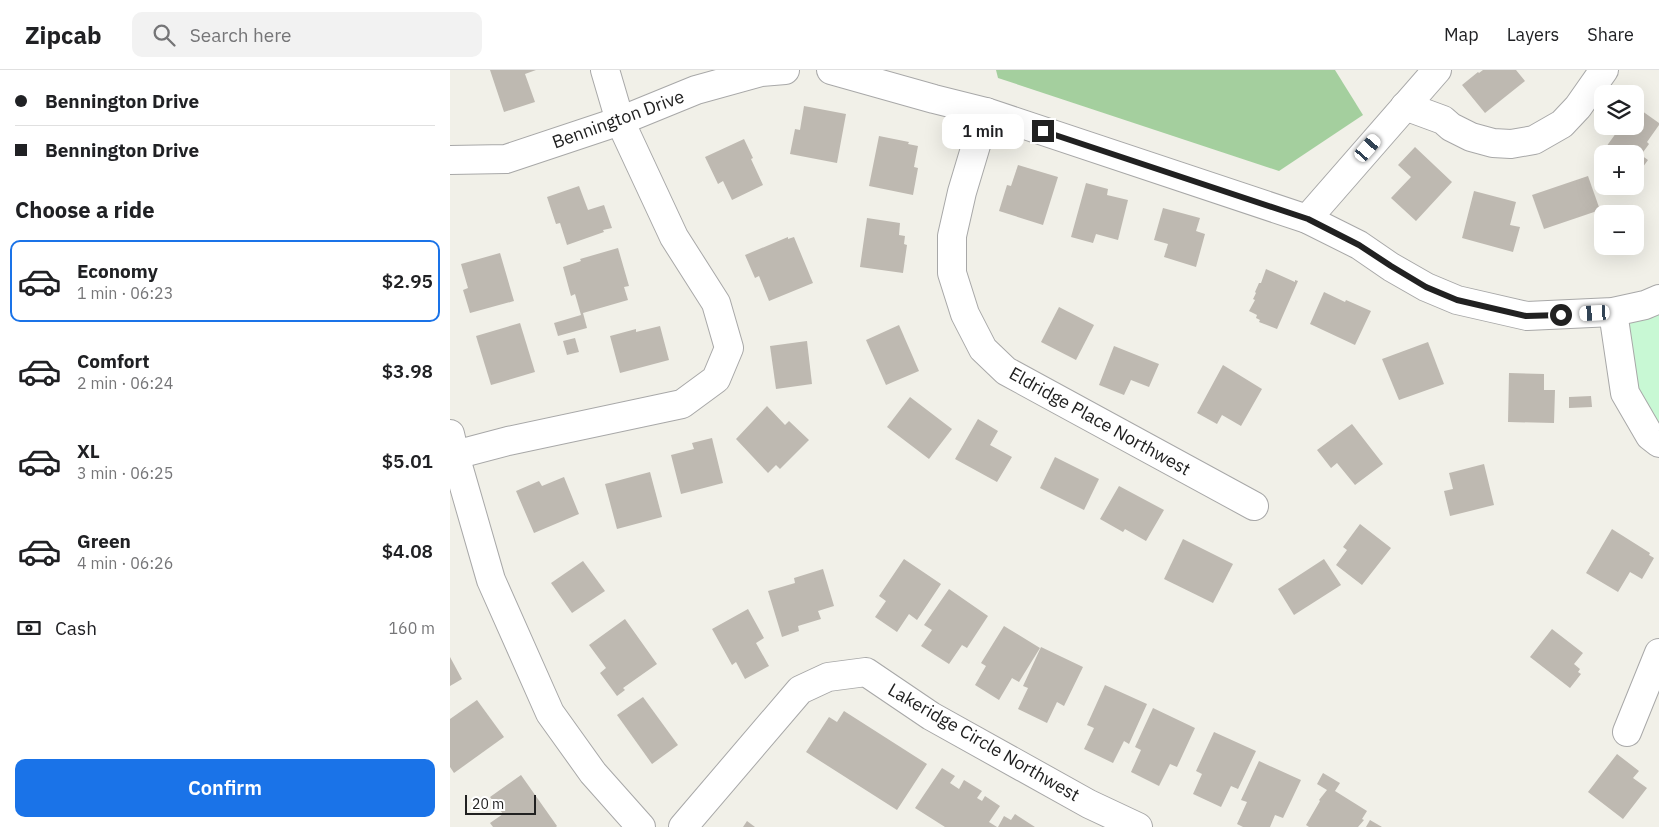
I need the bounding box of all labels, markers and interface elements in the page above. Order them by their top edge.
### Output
search box [132,12,482,57]
text: Zipcab [25,19,102,51]
icon: search [150,21,178,49]
text: Search here [190,23,292,47]
text: Map [1444,23,1479,46]
text: Layers [1507,23,1559,46]
text: Share [1587,23,1634,46]
street label: Bennington Drive [549,84,687,154]
map controls [1594,85,1644,255]
button: layers [1594,85,1644,135]
text: Bennington Drive [45,89,199,113]
callout: 1 min [943,114,1026,148]
route end [1032,120,1054,142]
text: 1 min [962,121,1004,141]
car [1352,132,1383,164]
text: Bennington Drive [45,138,199,162]
button: + [1594,145,1644,195]
text: Choose a ride [15,195,155,224]
button: − [1594,205,1644,255]
icon: car [17,259,62,304]
text: Economy [77,259,158,283]
text: $2.95 [382,269,433,293]
text: 1 min · 06:23 [77,283,173,303]
route start [1550,304,1572,326]
car [1579,305,1610,321]
icon: car [17,349,62,394]
text: Comfort [77,349,150,373]
text: $3.98 [382,359,433,383]
street label: Eldridge Place Northwest [1005,362,1195,480]
text: 2 min · 06:24 [77,373,173,393]
icon: car [17,439,62,484]
text: XL [77,439,100,463]
text: $5.01 [382,449,433,473]
text: 3 min · 06:25 [77,463,173,483]
icon: car [17,529,62,574]
text: Green [77,529,131,553]
text: $4.08 [382,539,433,563]
text: 4 min · 06:26 [77,553,173,573]
icon: cash [15,614,43,642]
text: Cash [55,616,97,640]
text: 160 m [388,618,435,638]
street label: Lakeridge Circle Northwest [884,678,1084,806]
button: Confirm [15,759,435,817]
scale bar [465,792,536,815]
text: 20 m [472,795,504,813]

